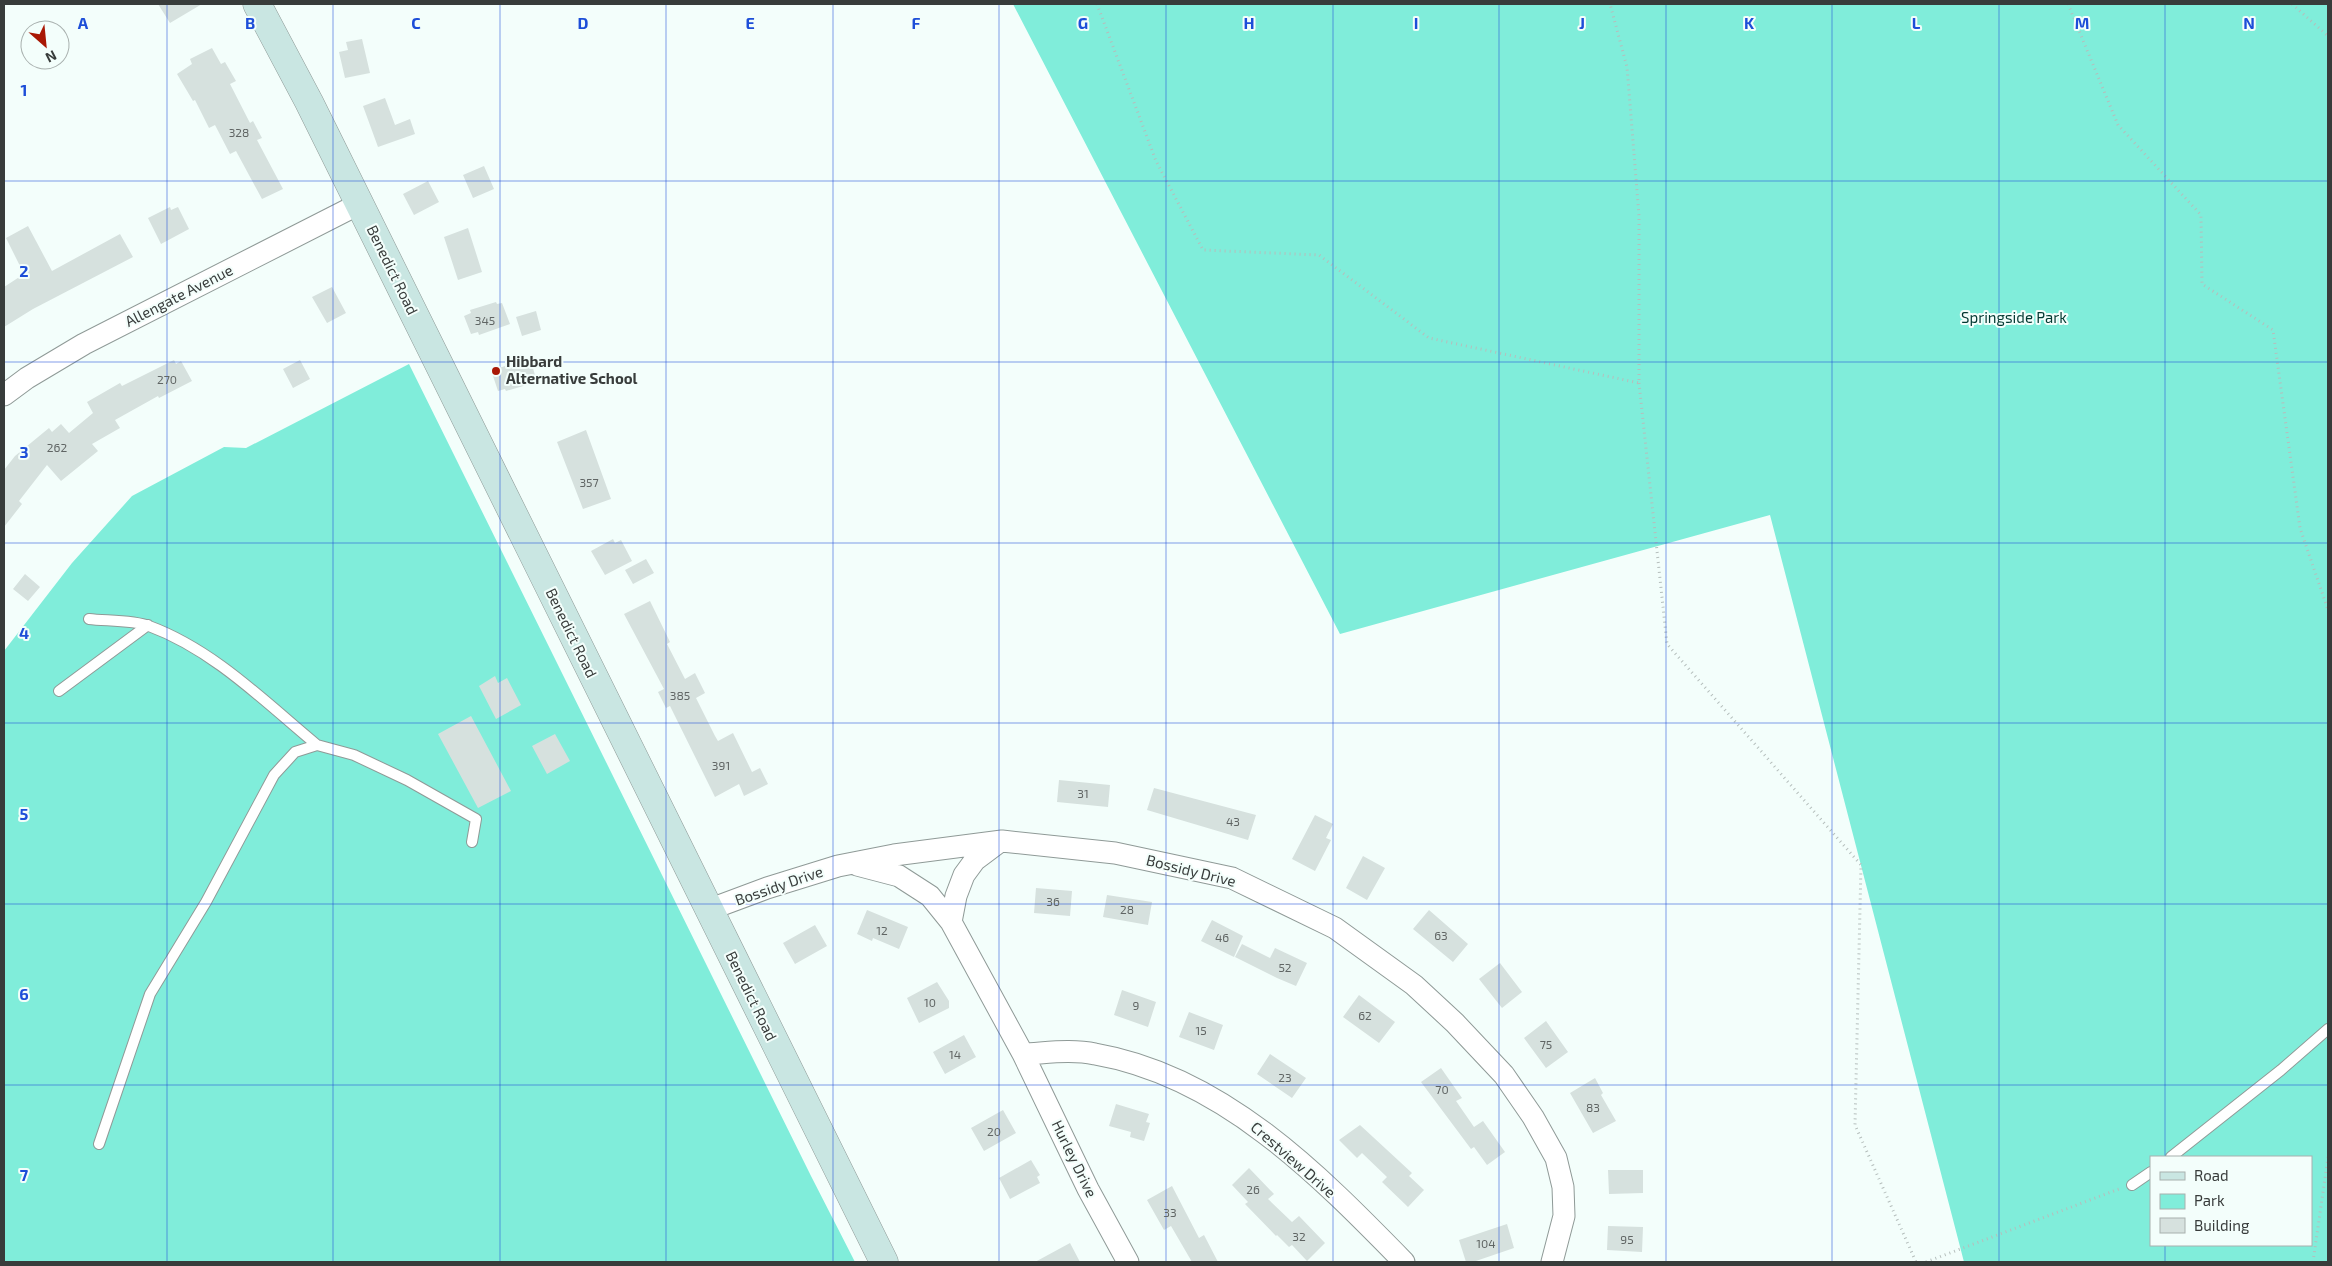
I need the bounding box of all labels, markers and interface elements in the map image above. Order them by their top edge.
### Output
text: A [78,13,89,32]
text: B [245,13,255,32]
text: C [411,13,421,32]
text: D [578,13,589,32]
text: E [745,13,755,32]
text: F [912,13,921,32]
text: G [1078,13,1088,32]
text: H [1243,13,1255,32]
text: I [1414,13,1418,32]
text: J [1579,13,1585,32]
text: K [1744,13,1755,32]
text: L [1912,13,1921,32]
text: M [2075,13,2089,32]
text: N [2243,13,2255,32]
north arrow [20,20,70,70]
text: N [43,47,59,67]
text: 1 [21,80,27,99]
house number: 328 [229,125,249,139]
street label: Benedict Road [363,222,422,317]
street label: Allengate Avenue [122,260,235,330]
text: 2 [19,261,29,280]
park label: Springside Park [1961,308,2067,326]
house number: 345 [475,313,495,327]
place label: Hibbard Alternative School [506,352,638,387]
marker: Hibbard Alternative School [490,365,502,377]
house number: 270 [157,372,177,386]
house number: 262 [47,440,67,454]
text: 3 [19,442,29,461]
house number: 357 [579,475,599,489]
street label: Benedict Road [542,585,601,680]
text: 4 [19,623,29,642]
house number: 385 [670,688,690,702]
house number: 391 [712,758,730,772]
house number: 31 [1077,786,1089,800]
text: 5 [20,804,29,823]
house number: 43 [1226,814,1240,828]
street label: Bossidy Drive [1144,850,1238,890]
street label: Bossidy Drive [732,862,825,909]
house number: 36 [1046,894,1060,908]
house number: 28 [1120,902,1134,916]
house number: 12 [876,923,888,937]
house number: 63 [1434,928,1448,942]
house number: 46 [1215,930,1229,944]
street label: Benedict Road [722,948,781,1043]
house number: 52 [1278,960,1292,974]
text: 6 [19,984,29,1003]
house number: 10 [924,995,936,1009]
house number: 9 [1133,998,1140,1012]
house number: 62 [1358,1008,1372,1022]
house number: 15 [1195,1023,1207,1037]
house number: 75 [1540,1037,1552,1051]
house number: 14 [949,1047,961,1061]
house number: 23 [1278,1070,1292,1084]
house number: 70 [1435,1082,1449,1096]
house number: 83 [1586,1100,1600,1114]
street label: Hurley Drive [1048,1117,1101,1200]
street label: Crestview Drive [1248,1118,1340,1201]
house number: 20 [987,1124,1001,1138]
legend [2150,1156,2312,1246]
text: 7 [20,1165,29,1184]
text: Road [2194,1166,2229,1184]
house number: 26 [1246,1182,1260,1196]
text: Park [2194,1191,2225,1209]
house number: 33 [1163,1205,1177,1219]
text: Building [2194,1216,2250,1234]
house number: 32 [1292,1229,1306,1243]
house number: 95 [1620,1232,1634,1246]
house number: 104 [1476,1236,1496,1250]

